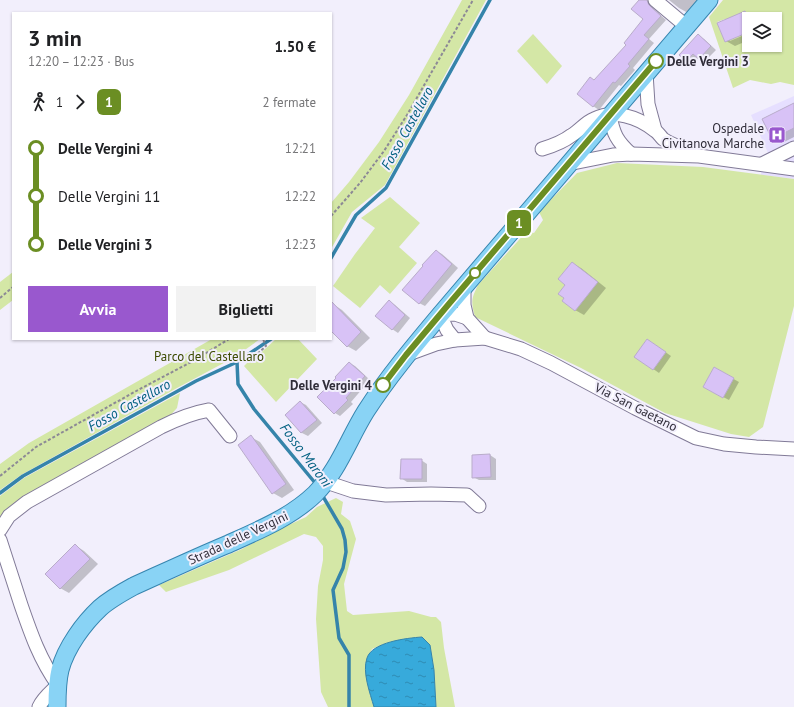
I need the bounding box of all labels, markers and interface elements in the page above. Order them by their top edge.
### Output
map controls [742,12,782,52]
button: layers [742,12,782,52]
text: 3 min [28,24,82,52]
text: 1.50 € [274,37,316,56]
text: 12:20 – 12:23 · Bus [28,53,134,70]
marker: Delle Vergini 3 [648,53,664,69]
place label: Delle Vergini 3 [667,53,749,70]
water label: Fosso Castellaro [377,83,437,173]
icon: walk [28,91,50,113]
icon: forward [69,91,91,113]
text: 1 [105,93,113,111]
text: 1 [56,94,63,111]
text: 2 fermate [263,94,316,111]
place label: Ospedale Civitanova Marche [662,120,764,152]
hospital icon: Ospedale Civitanova Marche [767,125,787,145]
text: Delle Vergini 4 [58,139,153,158]
text: 12:21 [285,140,316,157]
text: Delle Vergini 11 [58,187,160,206]
text: 12:22 [285,188,316,205]
line badge: 1 [506,210,532,236]
text: 1 [515,214,523,232]
text: Delle Vergini 3 [58,235,153,254]
text: 12:23 [285,236,316,253]
unlabelled marker [469,267,481,279]
button: Avvia [28,286,168,332]
button: Biglietti [176,286,316,332]
park label: Parco del Castellaro [154,348,264,365]
water label: Fosso Castellaro [84,375,174,435]
place label: Delle Vergini 4 [290,377,373,394]
marker: Delle Vergini 4 [375,377,391,393]
street label: Via San Gaetano [591,378,680,435]
water label: Fosso Maroni [276,419,336,491]
street label: Strada delle Vergini [185,507,291,569]

